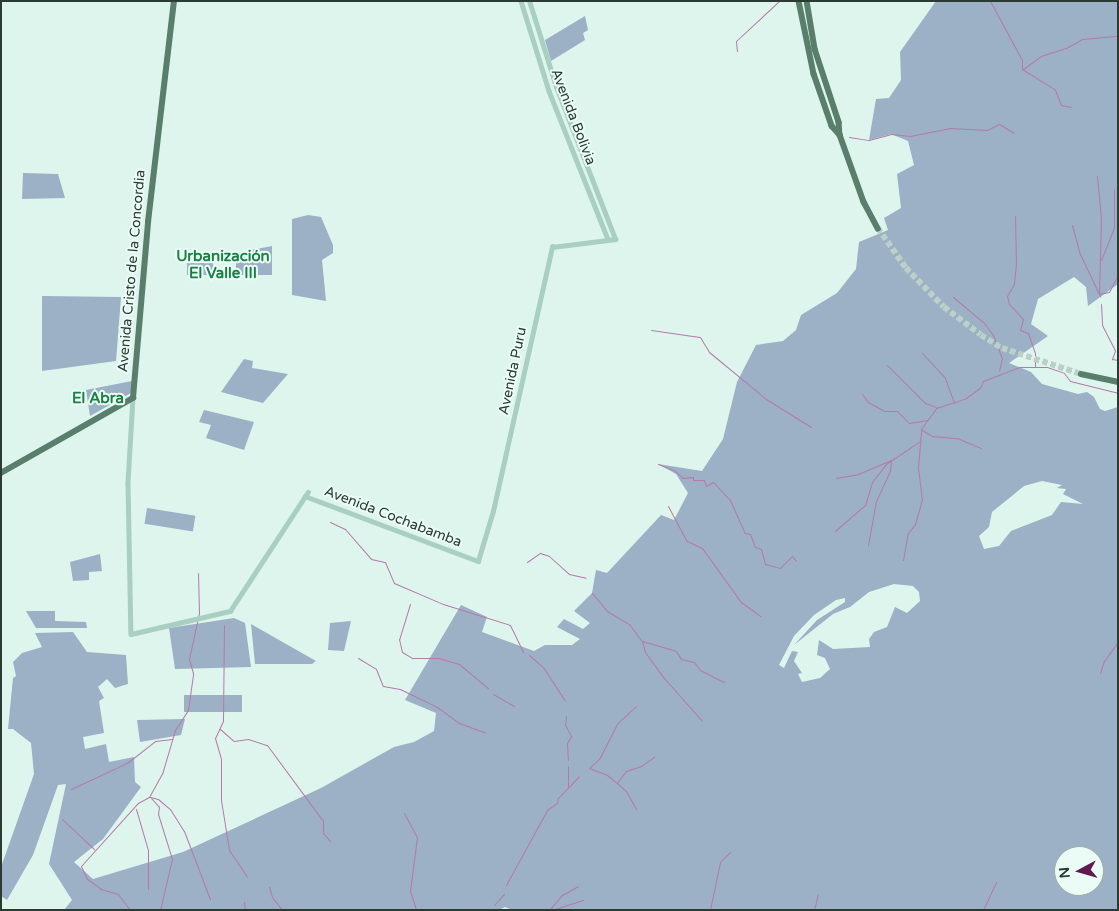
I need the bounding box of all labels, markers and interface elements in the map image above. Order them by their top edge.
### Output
street label: Avenida Bolivia [547,67,599,167]
street label: Avenida Cristo de la Concordia [115,169,149,373]
district label: Urbanización El Valle III [176,247,270,282]
street label: Avenida Puru [496,326,530,416]
district label: El Abra [72,390,124,408]
street label: Avenida Cochabamba [322,483,464,551]
north arrow [1054,846,1104,896]
text: N [1056,866,1074,879]

